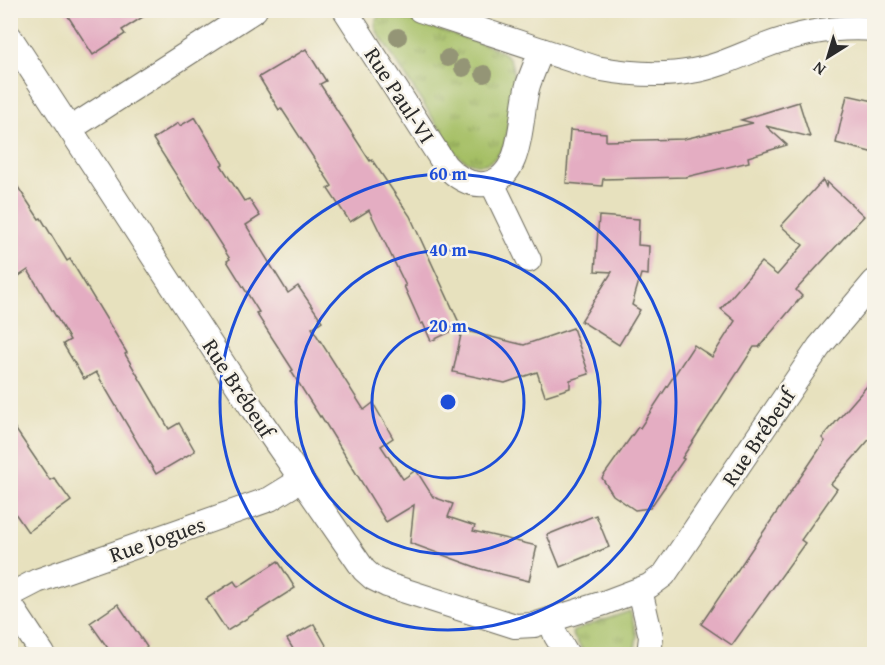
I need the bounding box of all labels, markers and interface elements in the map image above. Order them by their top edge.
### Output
north arrow [798,27,858,87]
street label: Rue Paul-VI [357,41,443,149]
text: N [807,56,830,82]
text: 60 m [429,160,468,187]
text: 40 m [429,236,468,263]
text: 20 m [429,312,468,339]
street label: Rue Brébeuf [195,332,285,446]
street label: Rue Brébeuf [713,379,804,492]
centre of rings [438,392,458,412]
street label: Rue Jogues [105,508,209,570]

